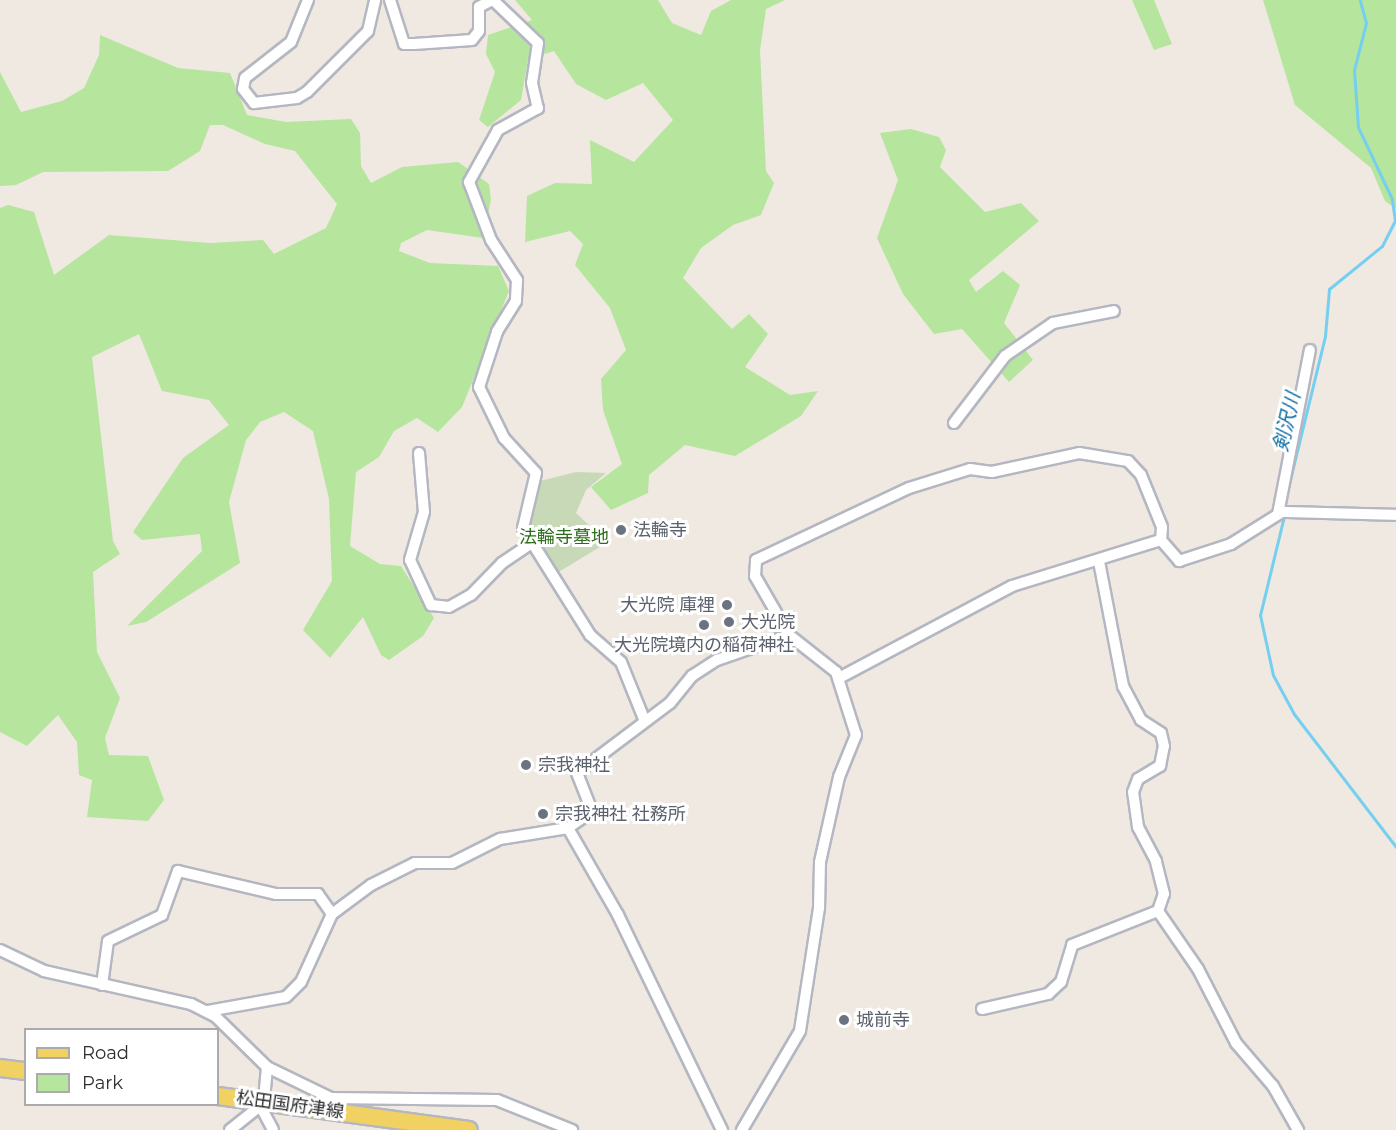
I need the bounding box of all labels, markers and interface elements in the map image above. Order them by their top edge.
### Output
water label: 剣沢川 [1269,390,1305,454]
place label: 法輪寺 [633,519,687,541]
marker: 法輪寺 [614,523,628,537]
park label: 法輪寺墓地 [519,526,609,548]
place label: 大光院 庫裡 [620,594,715,616]
marker: 大光院 庫裡 [720,598,734,612]
place label: 大光院 [741,611,795,633]
marker: 大光院 [722,615,736,629]
marker: 大光院境内の稲荷神社 [697,618,711,632]
place label: 大光院境内の稲荷神社 [614,634,794,656]
place label: 宗我神社 [538,754,610,776]
marker: 宗我神社 [519,758,533,772]
place label: 宗我神社 社務所 [555,803,686,825]
marker: 宗我神社 社務所 [536,807,550,821]
place label: 城前寺 [856,1009,910,1031]
marker: 城前寺 [837,1013,851,1027]
legend [24,1028,219,1106]
text: Road [82,1042,129,1064]
text: Park [82,1072,123,1094]
street label: 松田国府津線 [235,1087,345,1123]

